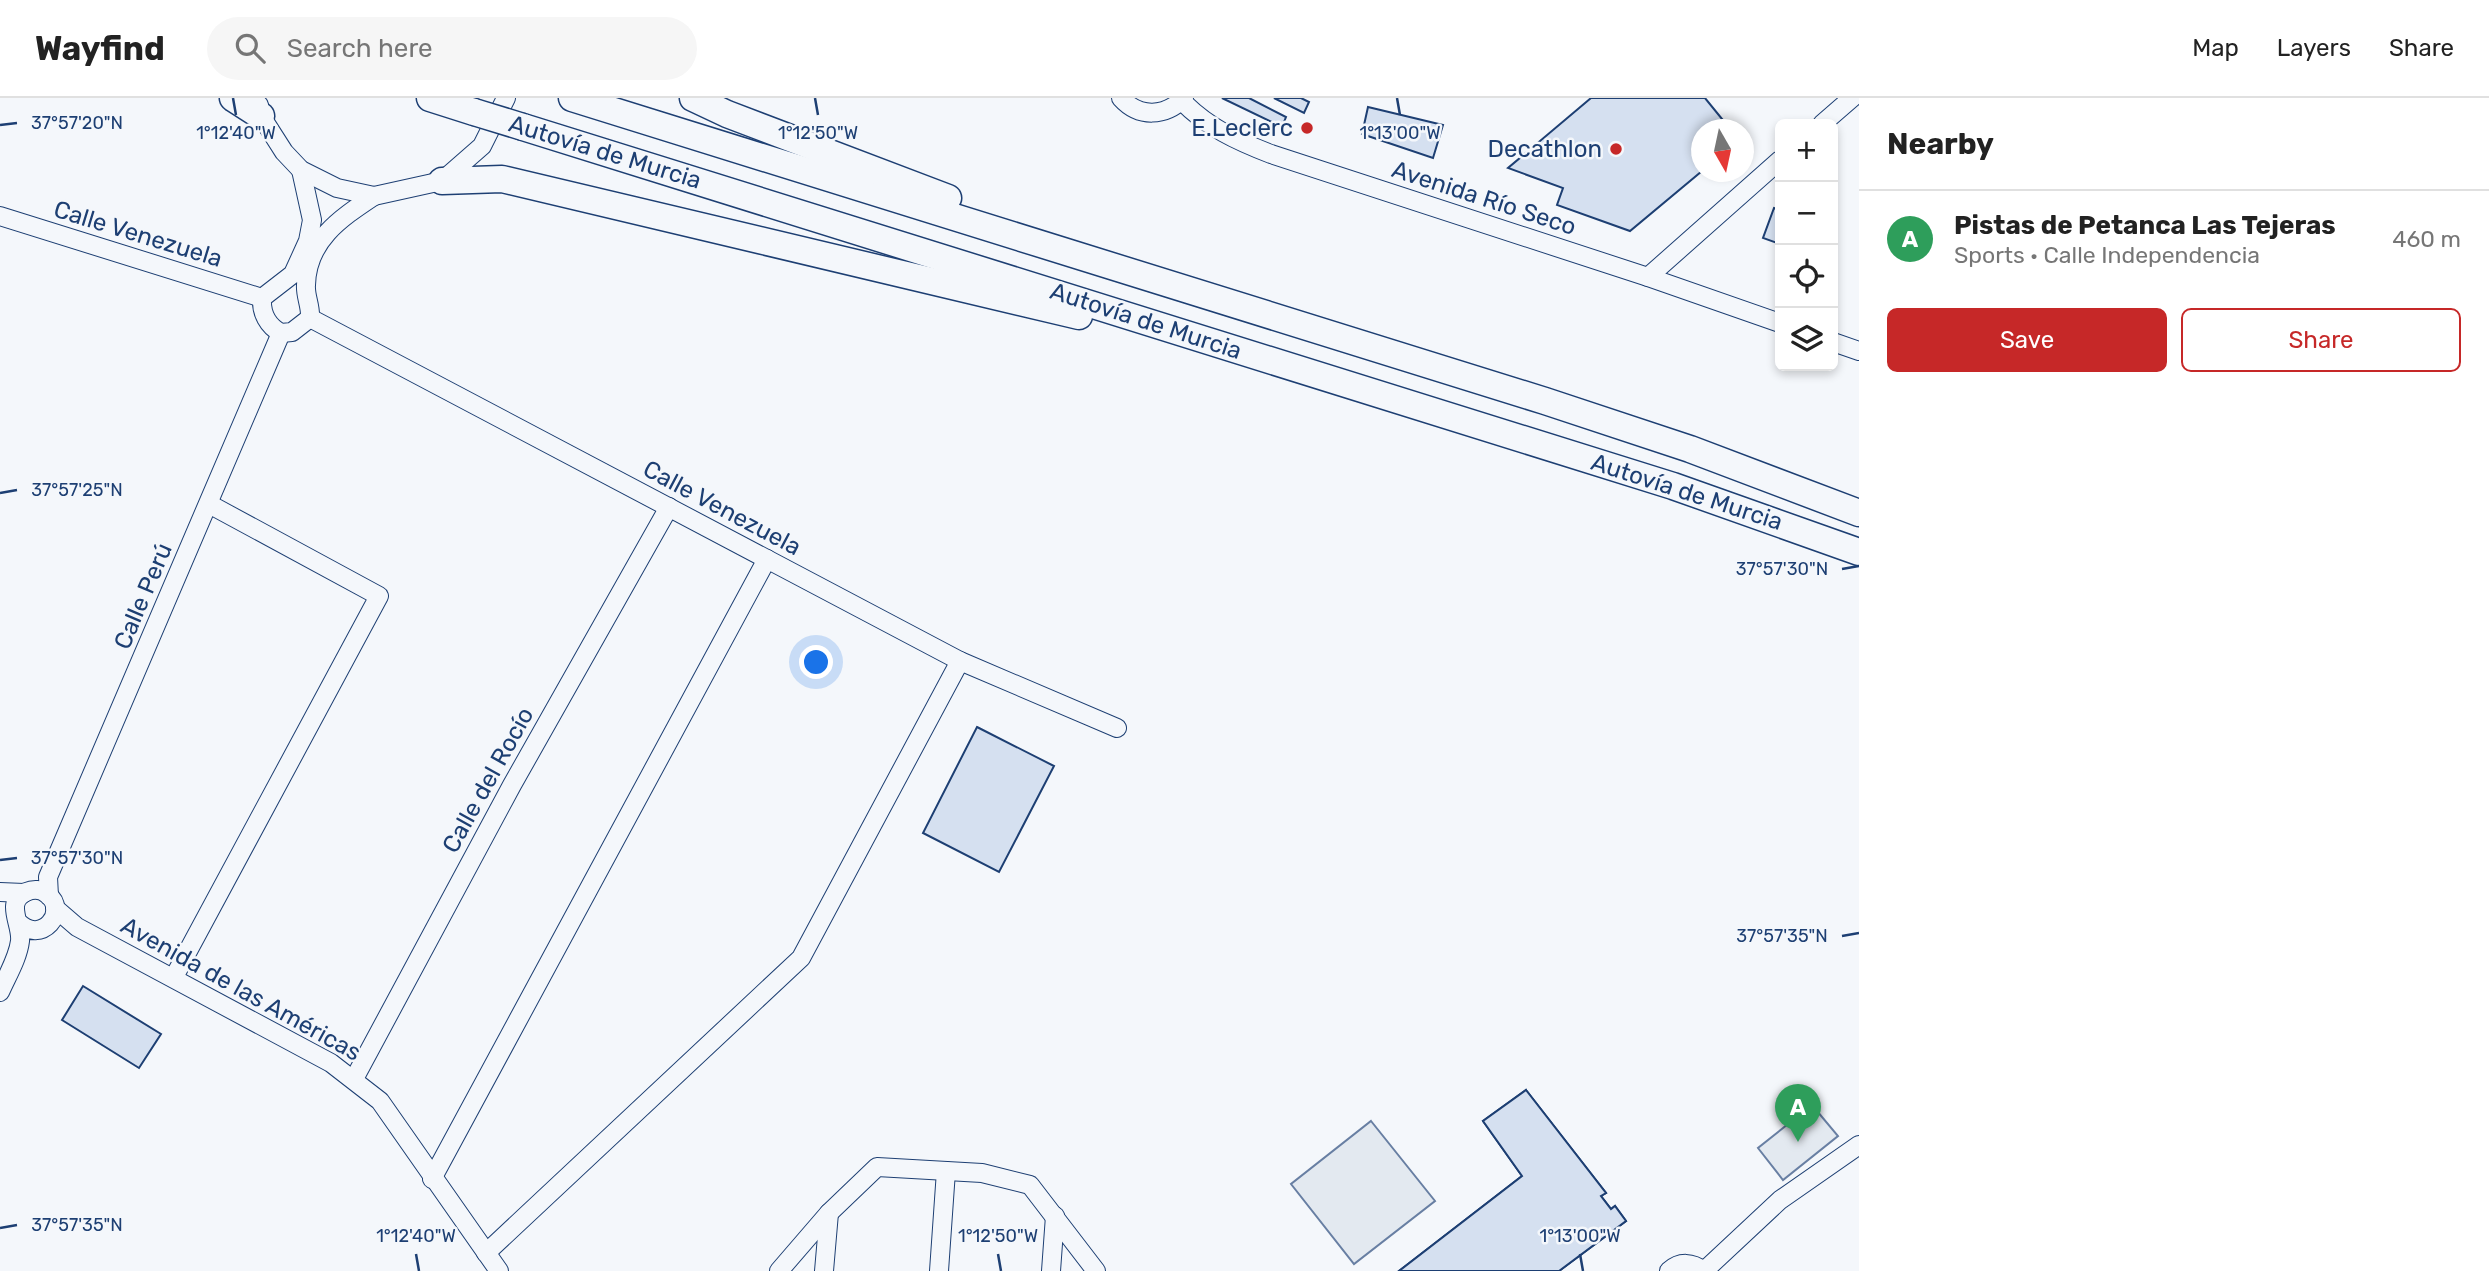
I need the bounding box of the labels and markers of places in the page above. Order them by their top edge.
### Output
place label: E.Leclerc [1191,114,1293,142]
marker: E.Leclerc [1299,120,1315,136]
place label: Decathlon [1487,135,1602,163]
marker: Decathlon [1608,141,1624,157]
pin: A [1775,1084,1821,1142]

